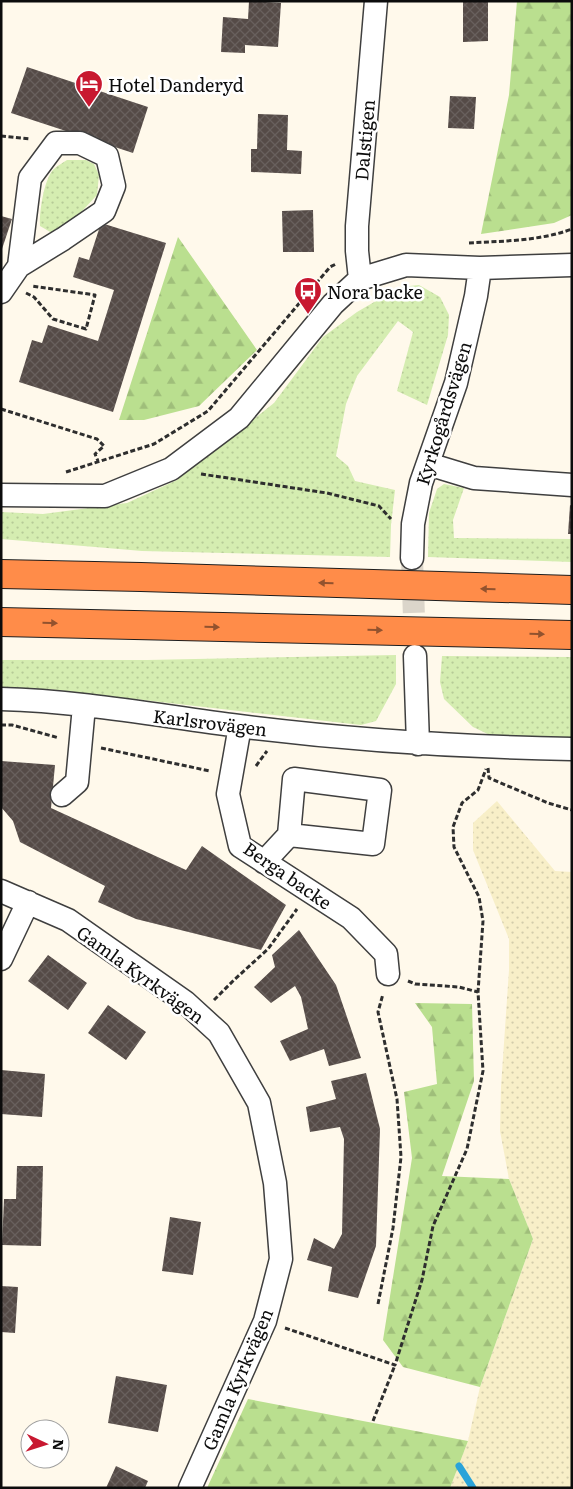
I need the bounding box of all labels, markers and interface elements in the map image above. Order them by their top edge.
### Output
hotel icon: Hotel Danderyd [74,69,104,108]
place label: Hotel Danderyd [108,71,244,98]
street label: Dalstigen [347,98,381,182]
bus stop icon: Nora backe [293,276,323,315]
place label: Nora backe [327,278,423,305]
street label: Kyrkogårdsvägen [408,338,478,488]
one-way arrow [317,579,333,587]
one-way arrow [480,585,496,593]
one-way arrow [42,619,58,627]
one-way arrow [205,623,221,631]
one-way arrow [367,627,383,635]
one-way arrow [530,630,546,638]
street label: Karlsrovägen [151,702,269,742]
street label: Berga backe [238,835,338,915]
street label: Gamla Kyrkvägen [72,918,210,1030]
street label: Gamla Kyrkvägen [195,1304,279,1454]
north arrow [20,1419,70,1469]
text: N [49,1438,69,1452]

